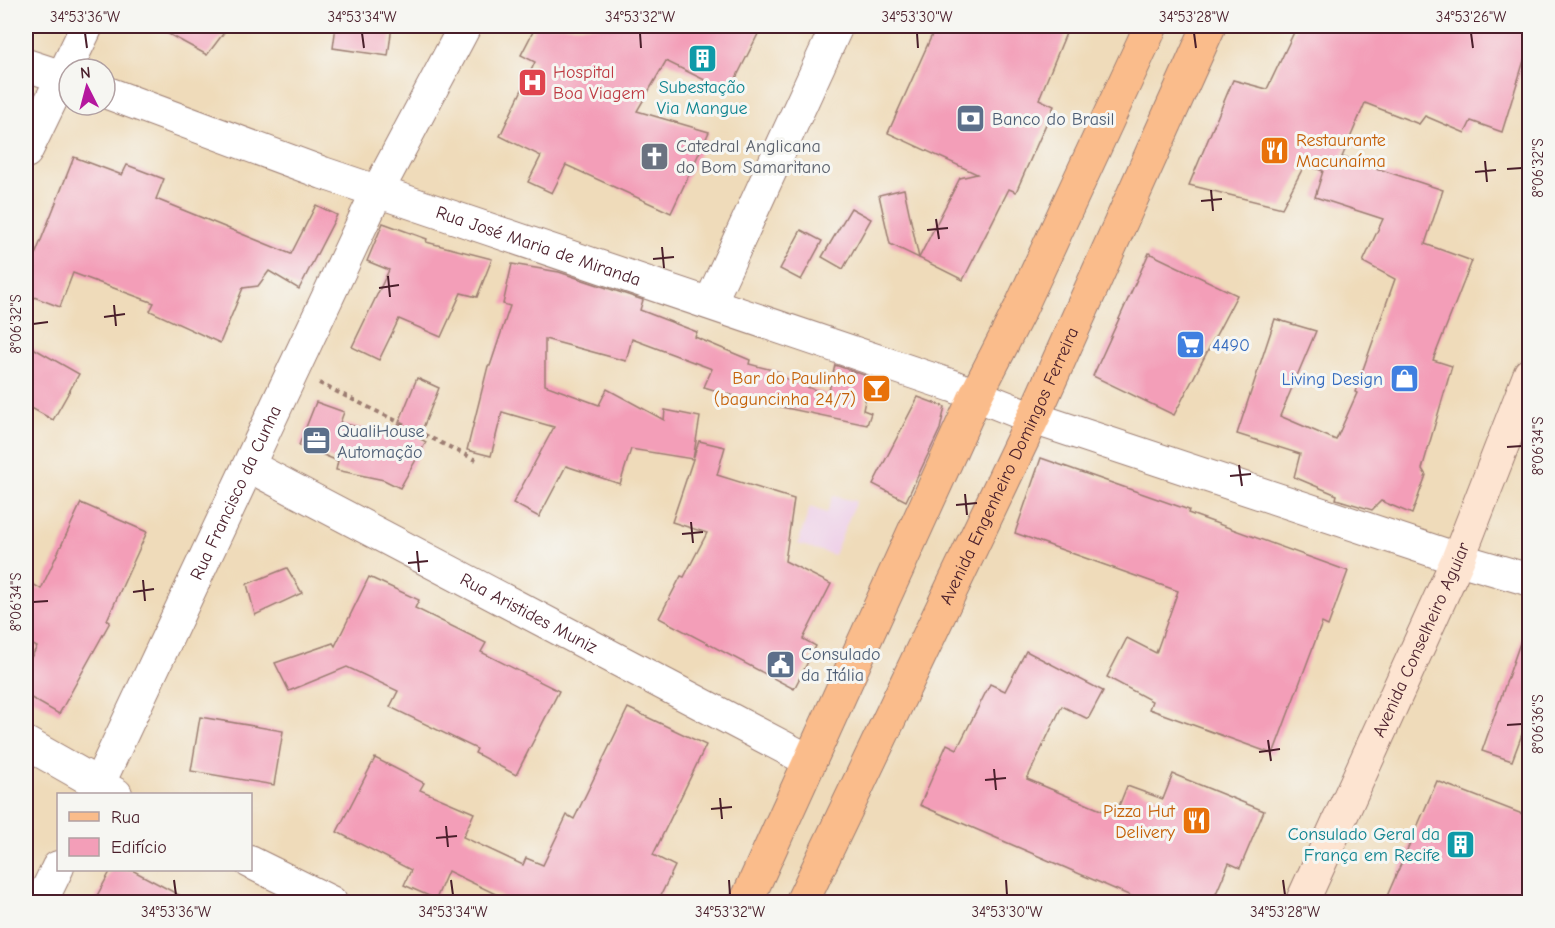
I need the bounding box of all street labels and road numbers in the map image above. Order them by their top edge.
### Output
street label: Rua José Maria de Miranda [433,202,644,291]
street label: Avenida Engenheiro Domingos Ferreira [936,324,1083,608]
street label: Rua Francisco da Cunha [186,402,286,583]
street label: Avenida Conselheiro Aguiar [1368,539,1475,741]
street label: Rua Aristides Muniz [456,569,601,658]

